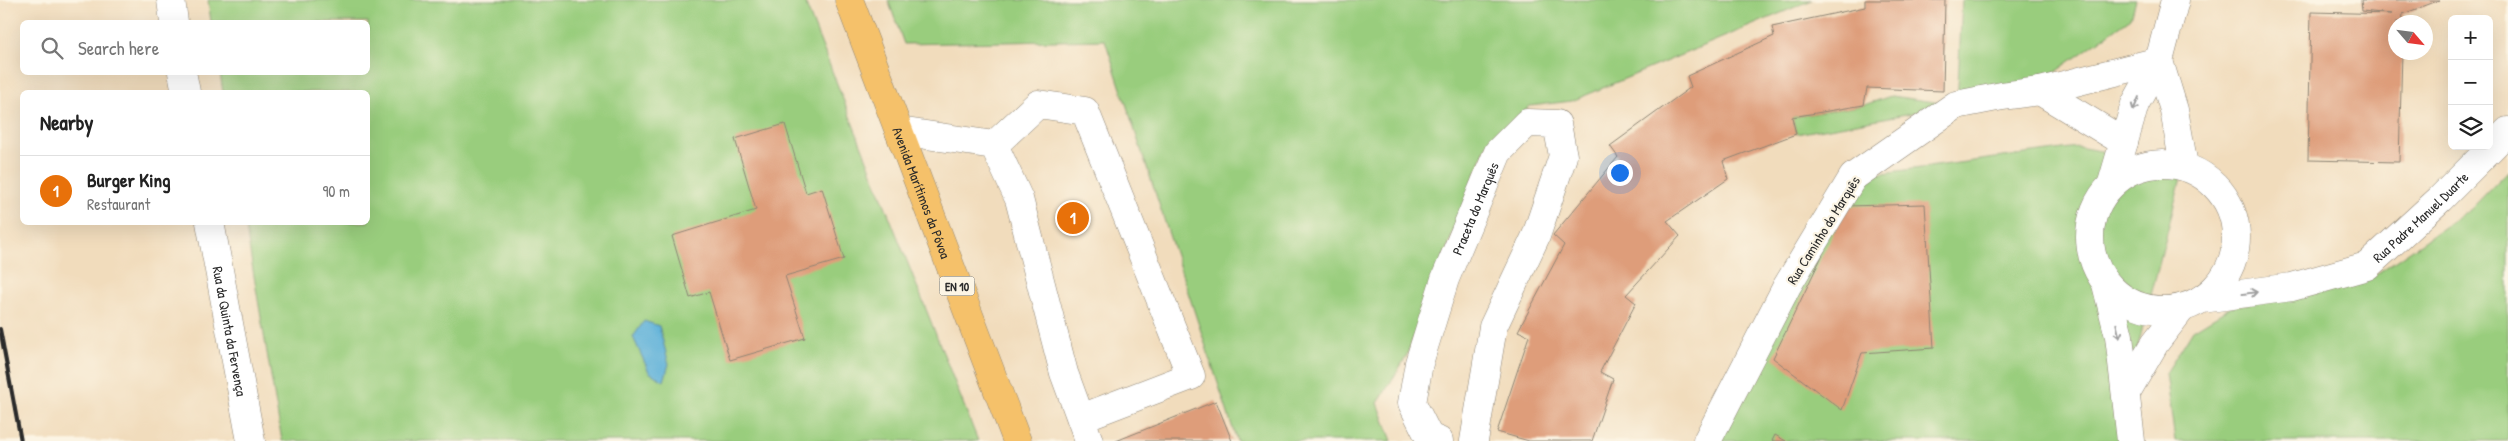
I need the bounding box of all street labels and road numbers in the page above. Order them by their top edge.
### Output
street label: Avenida Marítimos da Póvoa [889,124,956,261]
street label: Praceta do Marquês [1447,159,1502,258]
street label: Rua Padre Manuel Duarte [2368,167,2472,266]
street label: Rua Caminho do Marquês [1782,172,1865,288]
street label: Rua da Quinta da Fervença [209,265,252,398]
road number: EN 10 [940,276,974,296]

